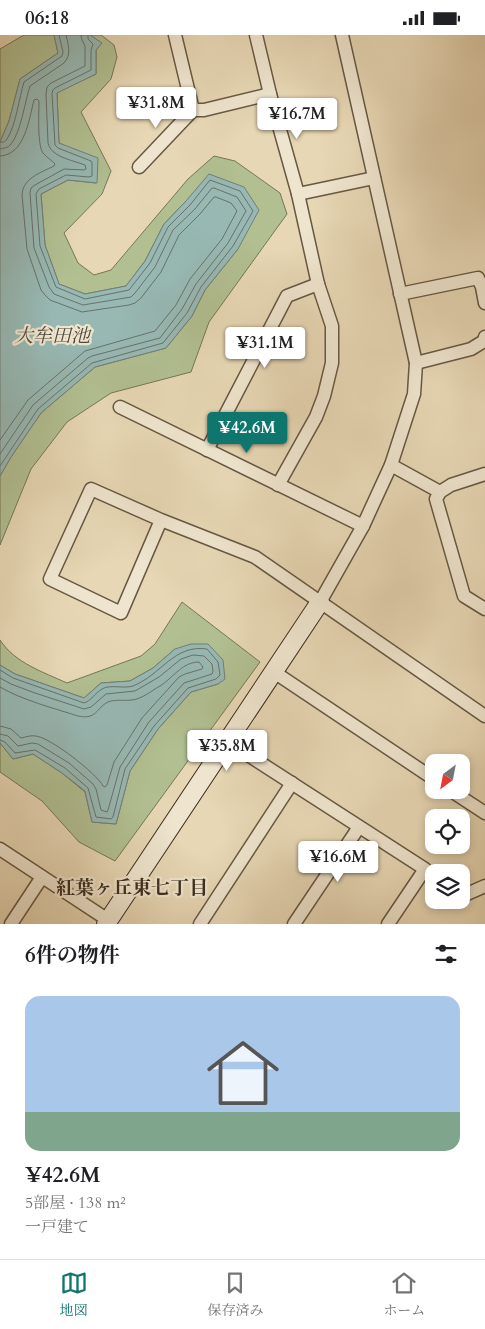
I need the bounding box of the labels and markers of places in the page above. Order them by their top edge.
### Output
pin: ¥31.8M [115,87,197,129]
pin: ¥16.7M [256,97,338,140]
pin: ¥31.1M [224,327,306,369]
pin: ¥42.6M [206,411,288,454]
pin: ¥35.8M [186,729,268,772]
pin: ¥16.6M [297,841,379,883]

